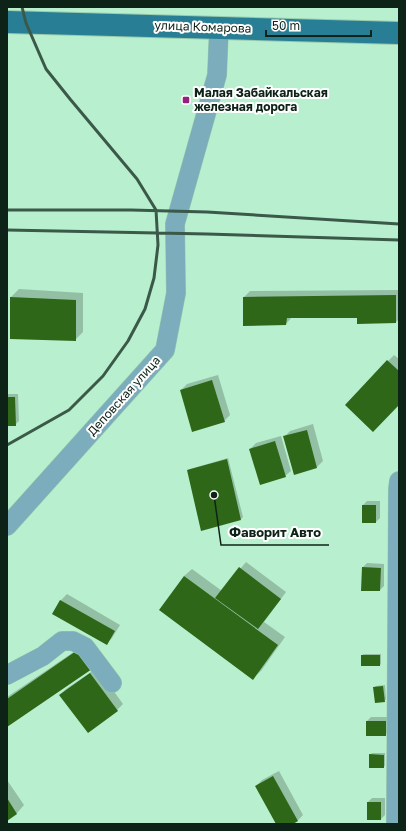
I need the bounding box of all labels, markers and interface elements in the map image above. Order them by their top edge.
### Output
scale bar [266,12,371,38]
street label: улица Комарова [154,17,252,36]
text: 50 m [272,18,300,33]
place label: Малая Забайкальская железная дорога [194,85,328,114]
marker: Малая Забайкальская железная дорога [181,95,191,105]
street label: Деповская улица [84,353,163,439]
callout: Фаворит Авто [221,520,329,545]
text: Фаворит Авто [229,524,321,540]

